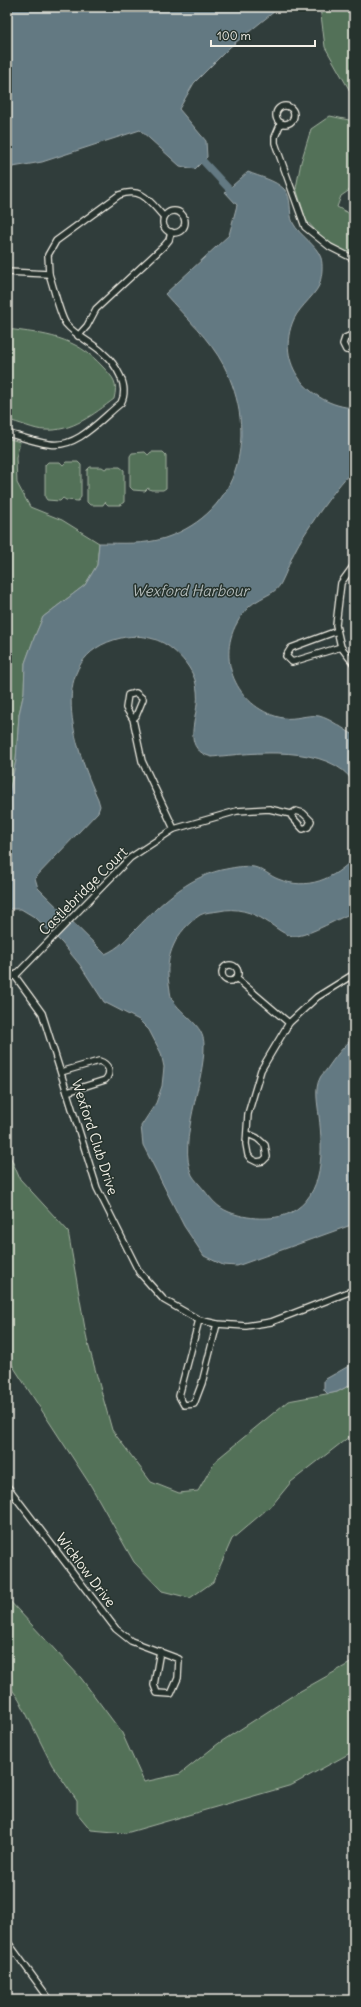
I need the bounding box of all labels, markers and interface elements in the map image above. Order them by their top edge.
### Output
scale bar [211,22,315,48]
text: 100 m [217,28,251,43]
water label: Wexford Harbour [131,581,250,600]
street label: Castlebridge Court [35,843,131,939]
street label: Wexford Club Drive [68,1077,122,1197]
street label: Wicklow Drive [52,1529,120,1611]

